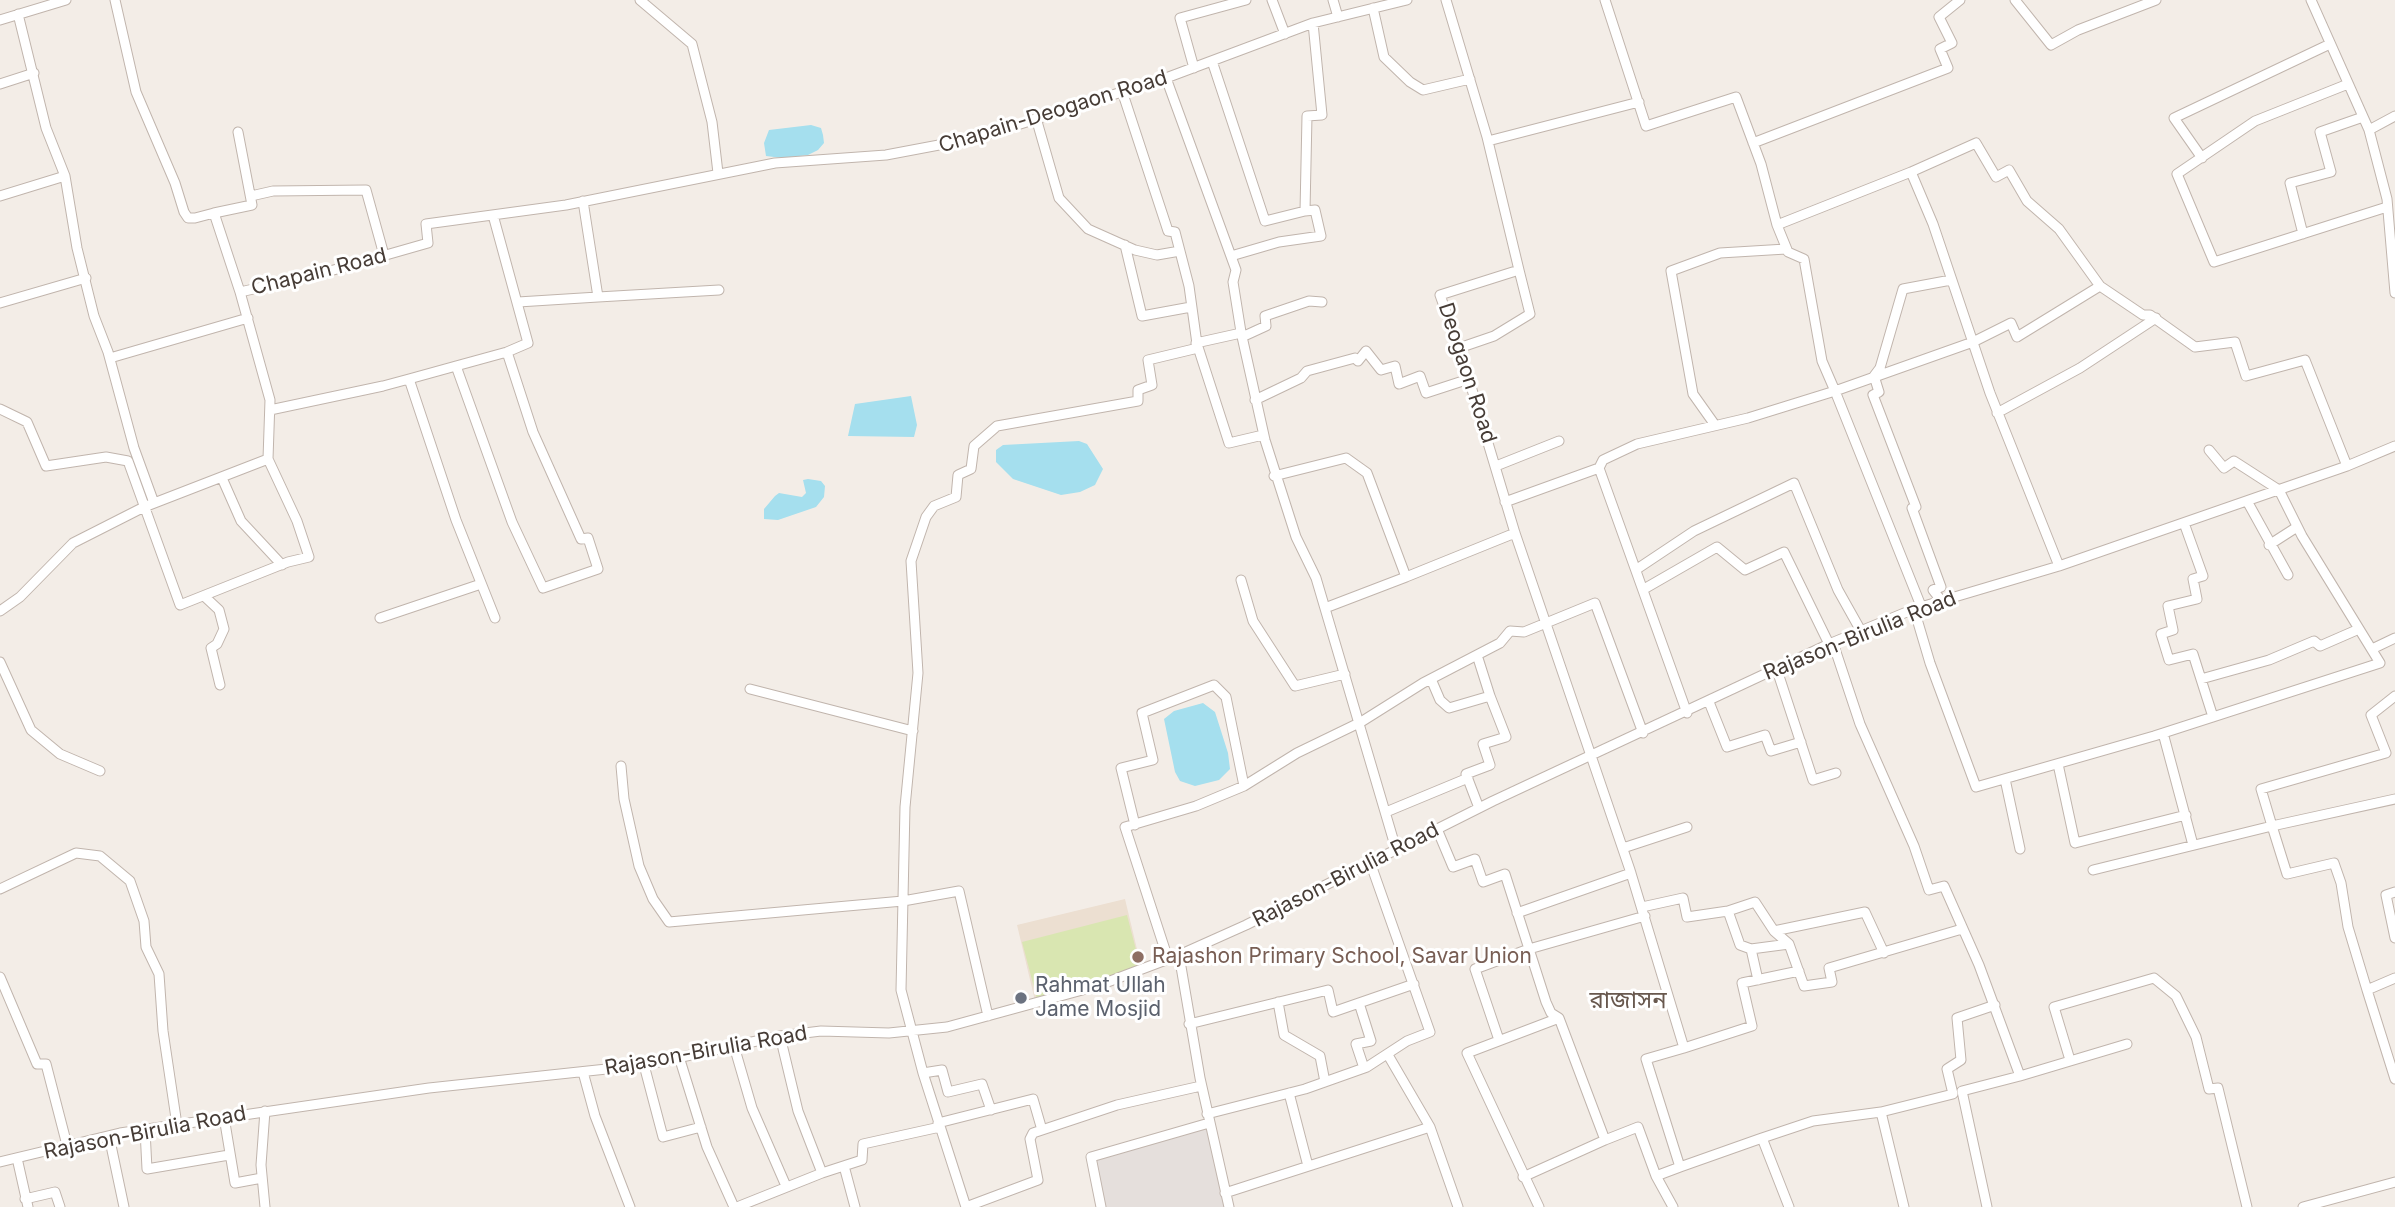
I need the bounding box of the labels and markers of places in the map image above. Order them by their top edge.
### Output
place label: Rajashon Primary School, Savar Union [1152,944,1532,970]
marker: Rajashon Primary School, Savar Union [1130,949,1146,965]
place label: Rahmat Ullah Jame Mosjid [1035,973,1166,1023]
marker: Rahmat Ullah Jame Mosjid [1013,990,1029,1006]

